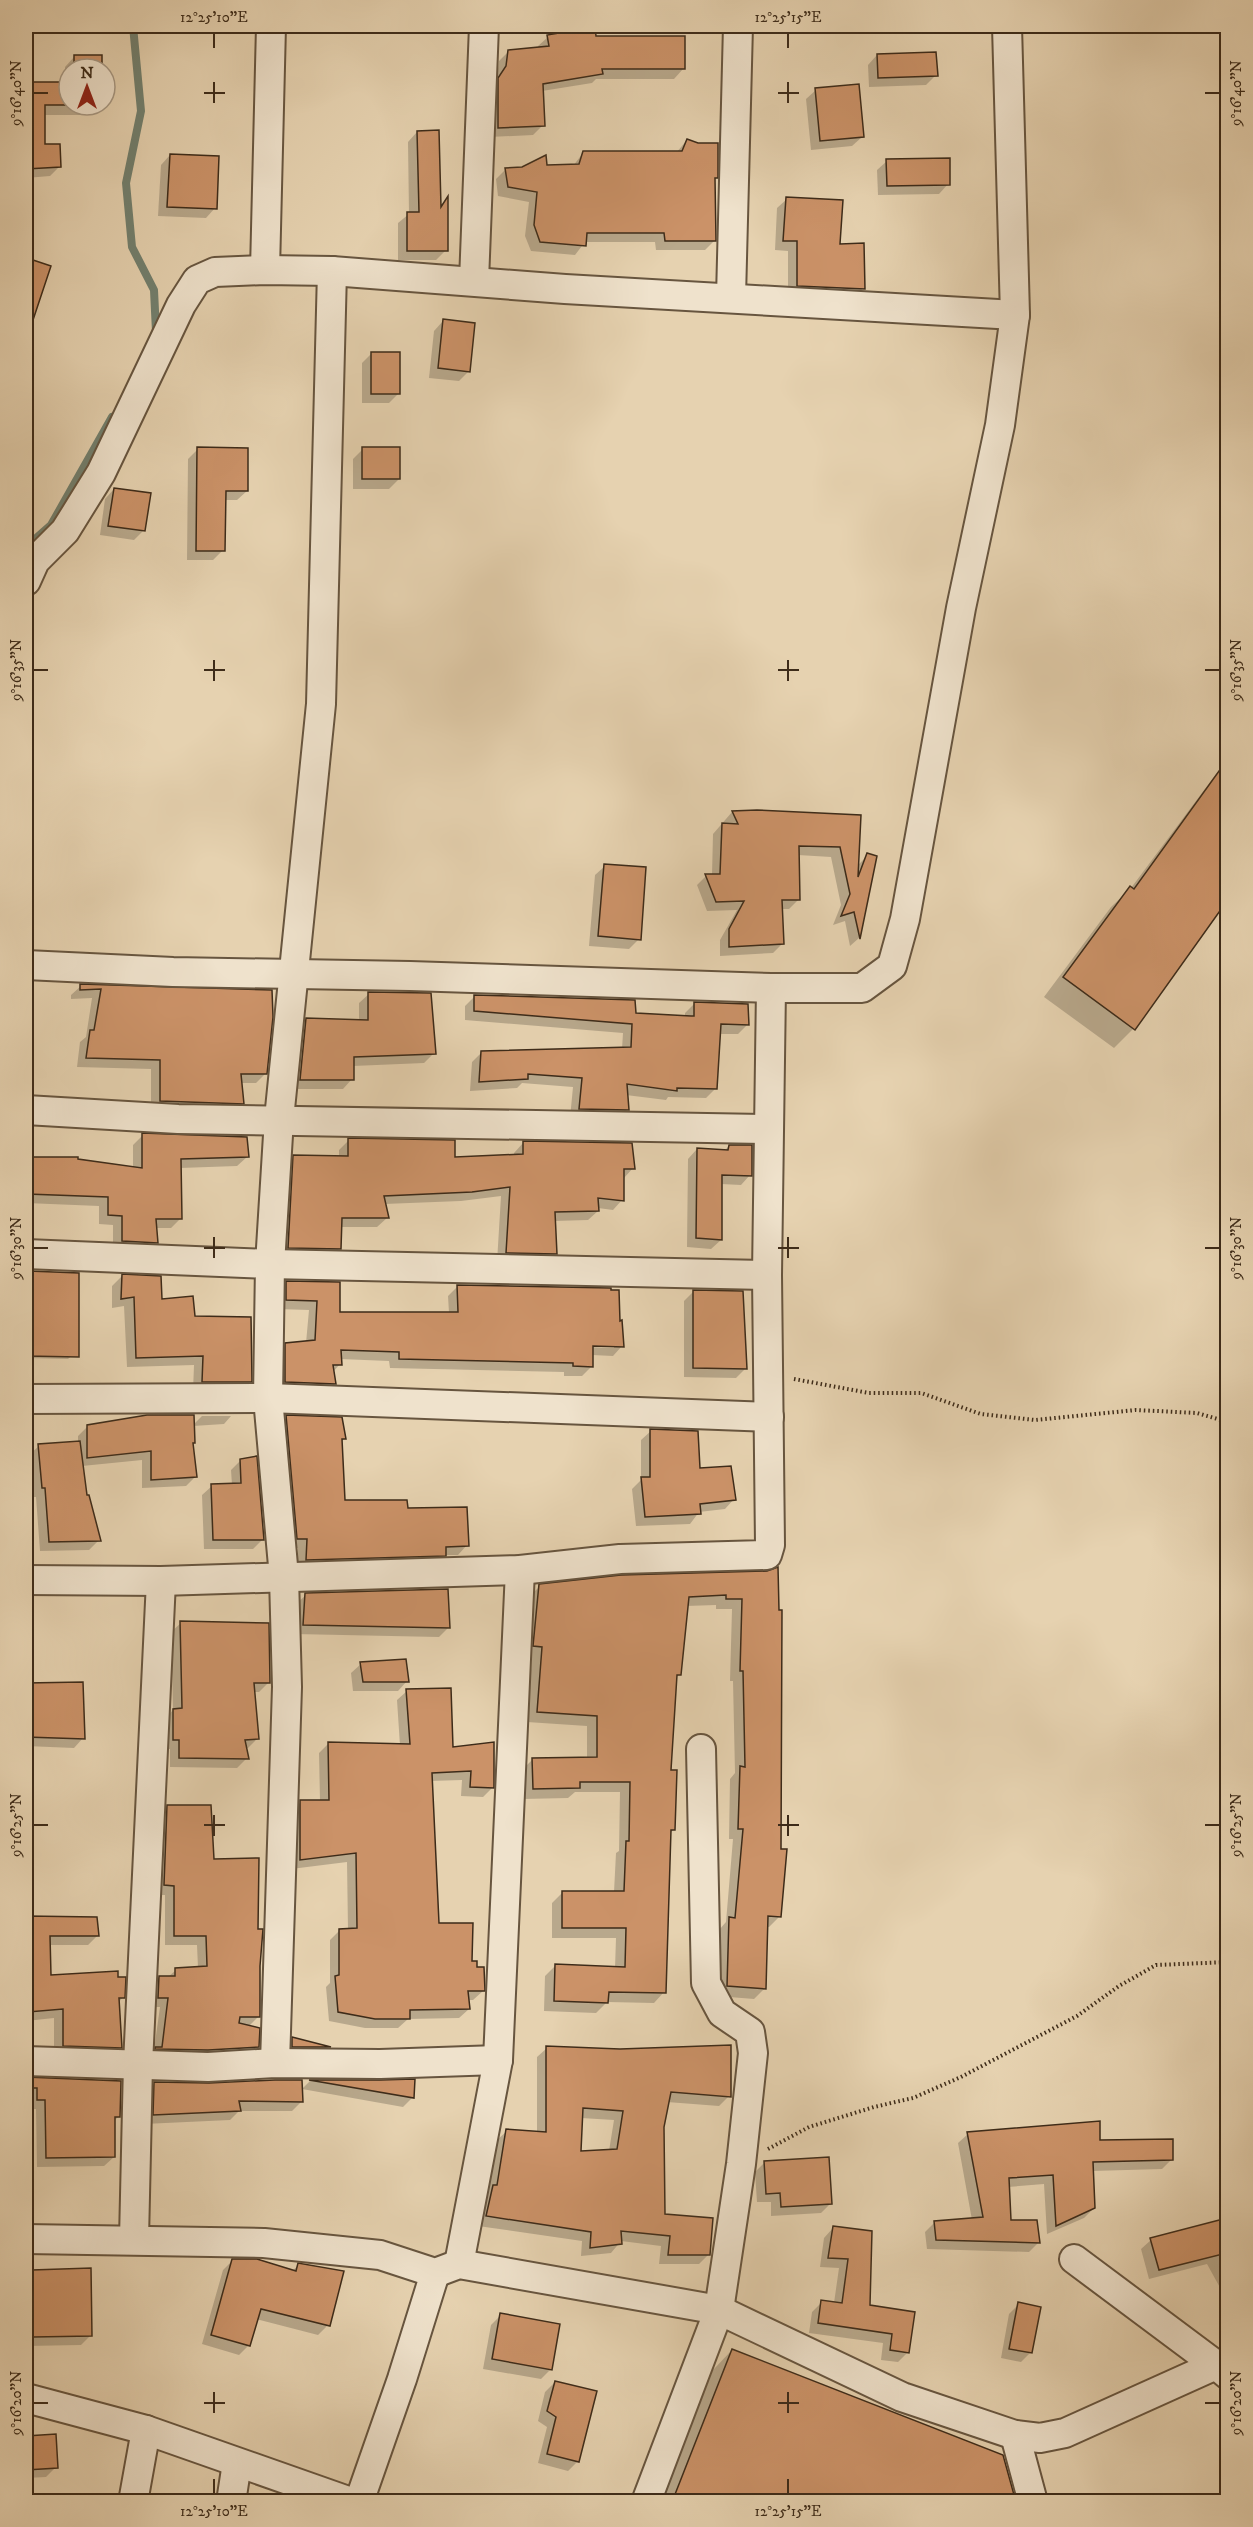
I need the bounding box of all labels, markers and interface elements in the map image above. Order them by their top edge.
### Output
text: 12°25'10"E [180,8,248,27]
text: 12°25'15"E [754,8,822,27]
north arrow [57,57,117,117]
text: 9°16'40"N [7,60,26,127]
text: 9°16'40"N [1227,60,1246,127]
text: N [80,63,94,83]
text: 9°16'35"N [7,639,26,702]
text: 9°16'35"N [1227,639,1246,702]
text: 9°16'30"N [7,1217,26,1280]
text: 9°16'30"N [1227,1217,1246,1280]
text: 9°16'25"N [7,1793,26,1858]
text: 9°16'25"N [1227,1793,1246,1858]
text: 9°16'20"N [7,2371,26,2436]
text: 9°16'20"N [1227,2371,1246,2436]
text: 12°25'10"E [180,2502,248,2521]
text: 12°25'15"E [754,2502,822,2521]

